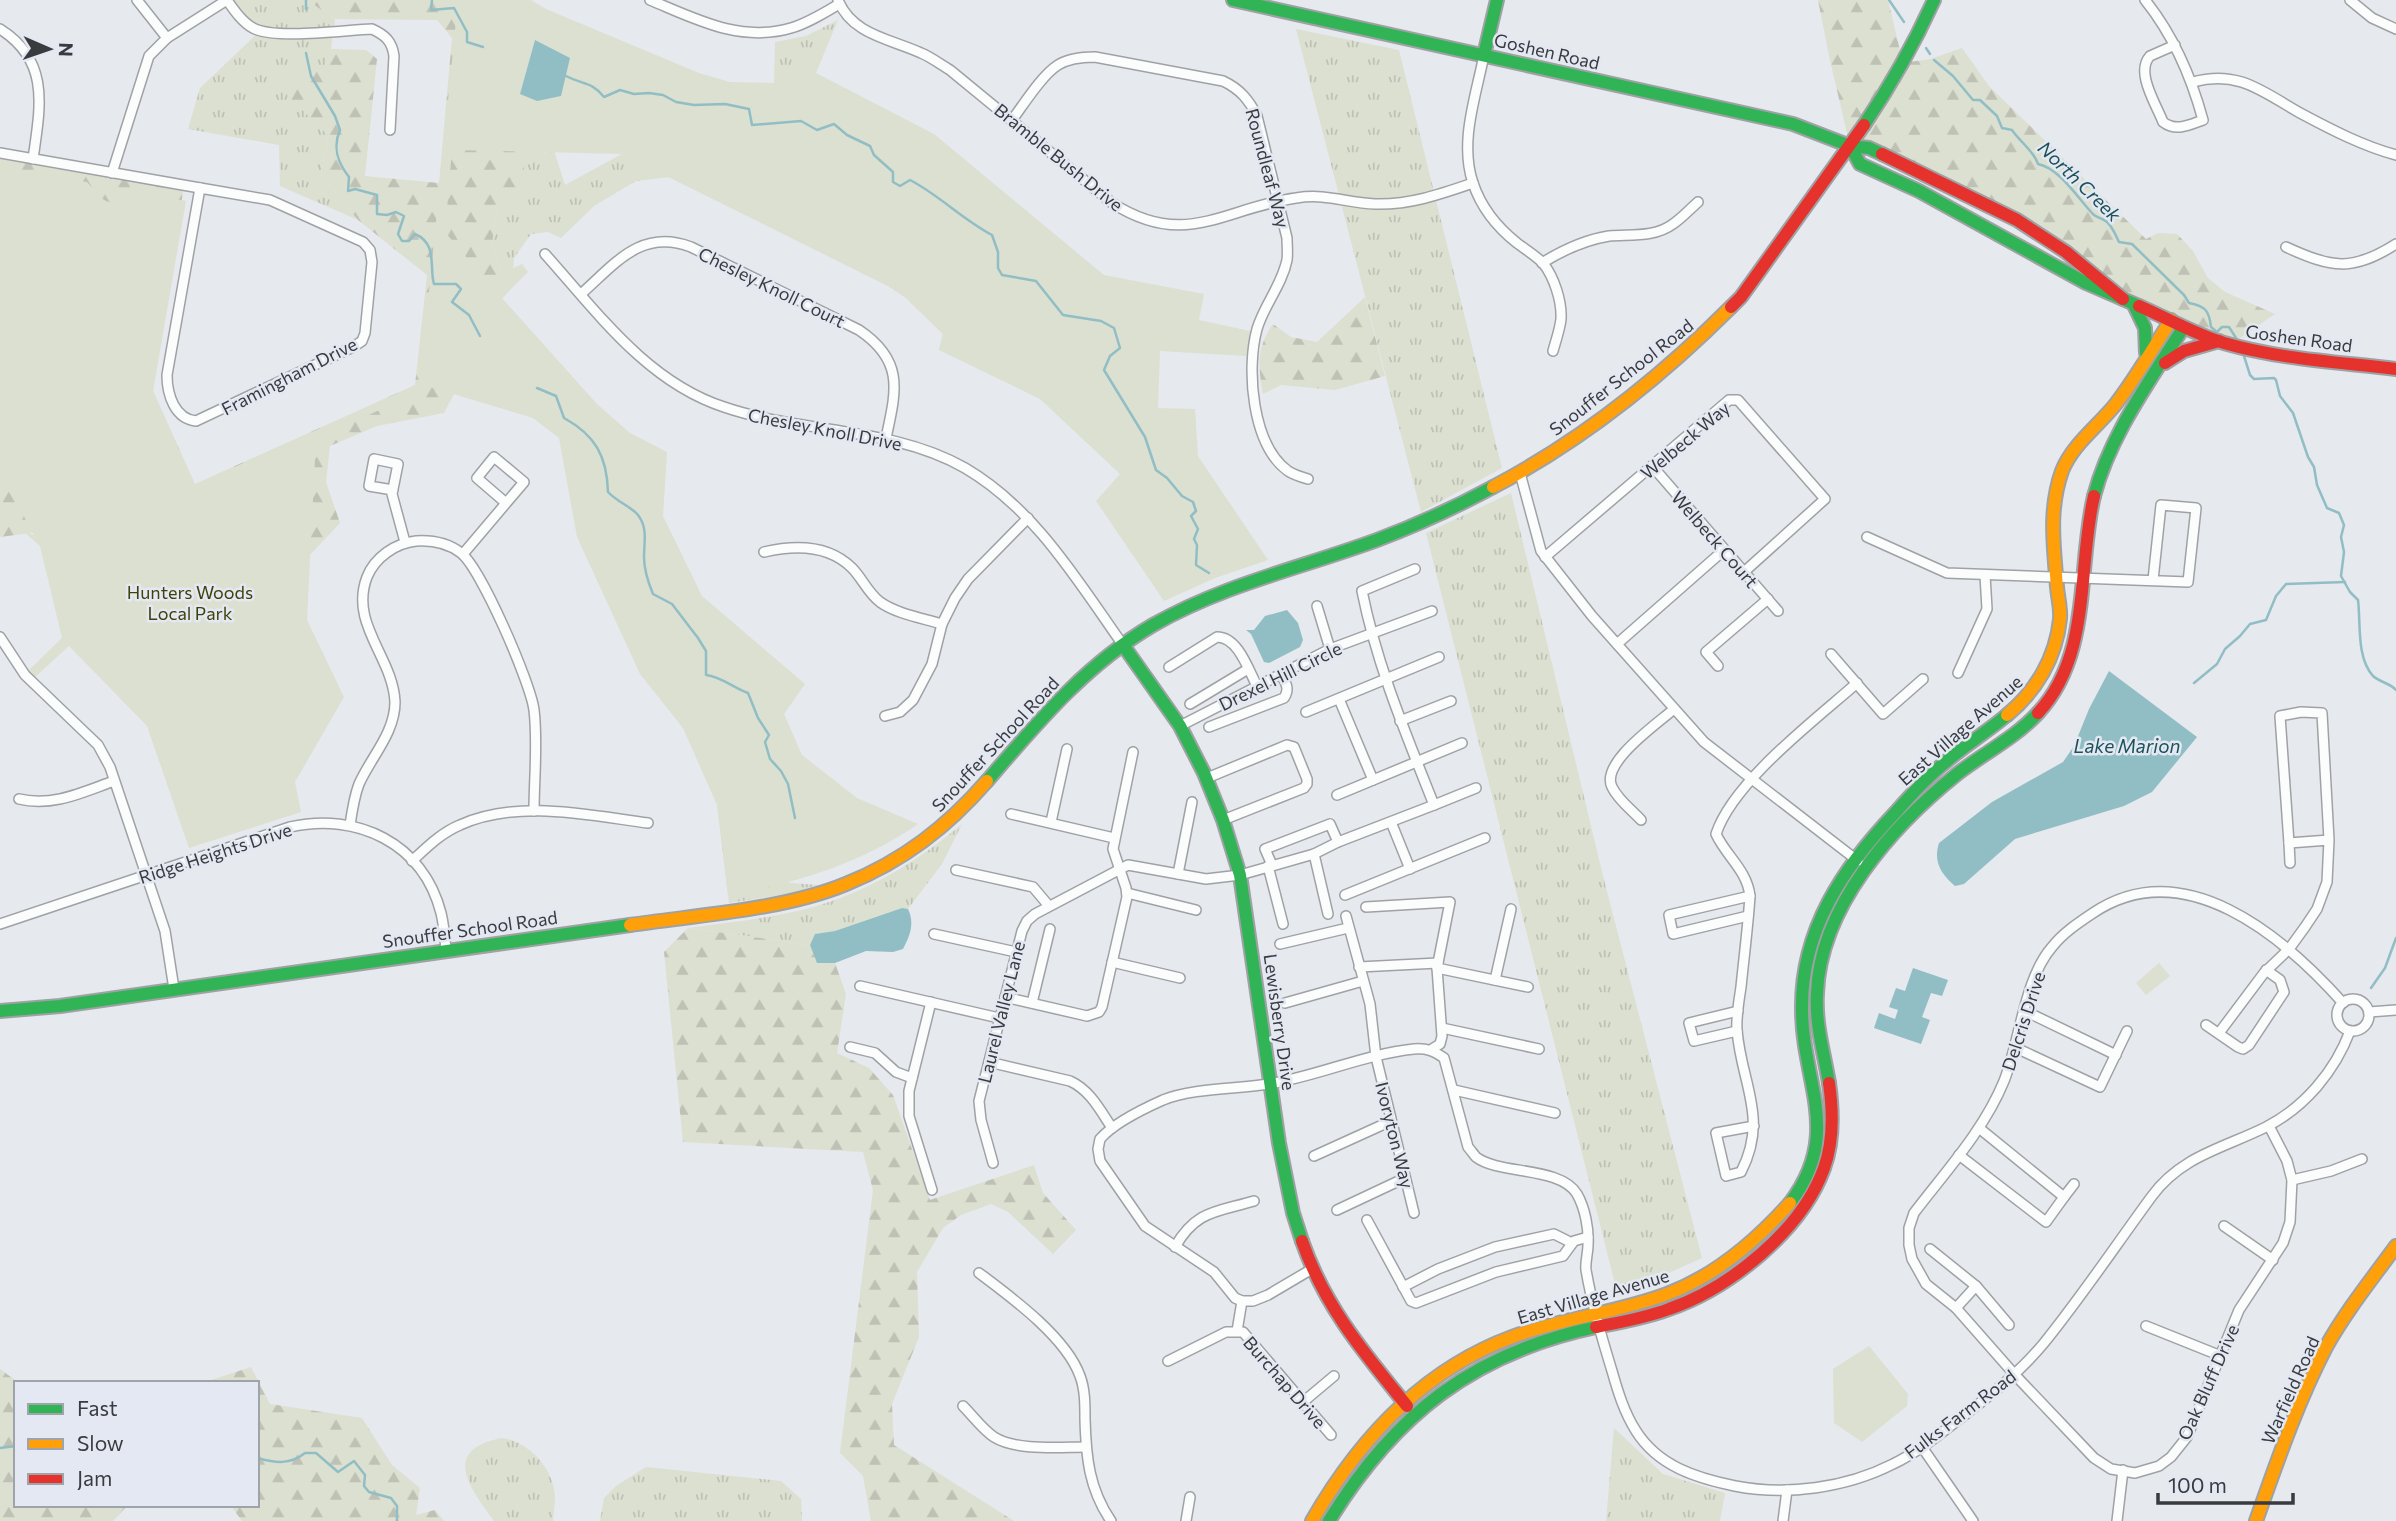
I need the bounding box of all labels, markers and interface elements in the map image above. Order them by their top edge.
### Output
north arrow [14,14,84,84]
street label: Goshen Road [1492,28,1602,74]
text: N [55,42,78,57]
street label: Bramble Bush Drive [990,98,1128,216]
street label: Roundleaf Way [1241,106,1295,230]
water label: North Creek [2034,136,2127,227]
street label: Chesley Knoll Court [695,242,849,332]
street label: Snouffer School Road [1545,314,1697,440]
street label: Goshen Road [2244,320,2354,356]
street label: Framingham Drive [218,332,360,420]
street label: Welbeck Way [1636,396,1734,484]
street label: Chesley Knoll Drive [746,403,904,455]
street label: Welbeck Court [1667,486,1763,592]
park label: Hunters Woods Local Park [127,581,253,624]
street label: Drexel Hill Circle [1215,637,1345,715]
street label: East Village Avenue [1893,670,2027,790]
street label: Snouffer School Road [927,672,1063,816]
water label: Lake Marion [2074,734,2181,757]
street label: Ridge Heights Drive [136,818,294,888]
street label: Snouffer School Road [381,906,559,952]
street label: Laurel Valley Lane [973,939,1029,1085]
street label: Lewisberry Drive [1260,952,1300,1092]
street label: Delcris Drive [1997,969,2049,1073]
street label: Ivoryton Way [1371,1079,1419,1191]
street label: East Village Avenue [1514,1264,1672,1328]
street label: Oak Bluff Drive [2173,1321,2243,1443]
street label: Burchap Drive [1239,1331,1331,1433]
street label: Warfield Road [2256,1333,2324,1447]
street label: Fulks Farm Road [1900,1365,2020,1463]
legend [14,1381,259,1507]
text: Fast [77,1395,118,1420]
text: Slow [77,1430,124,1455]
scale bar [2158,1462,2293,1506]
text: Jam [77,1465,112,1490]
text: 100 m [2168,1472,2227,1497]

